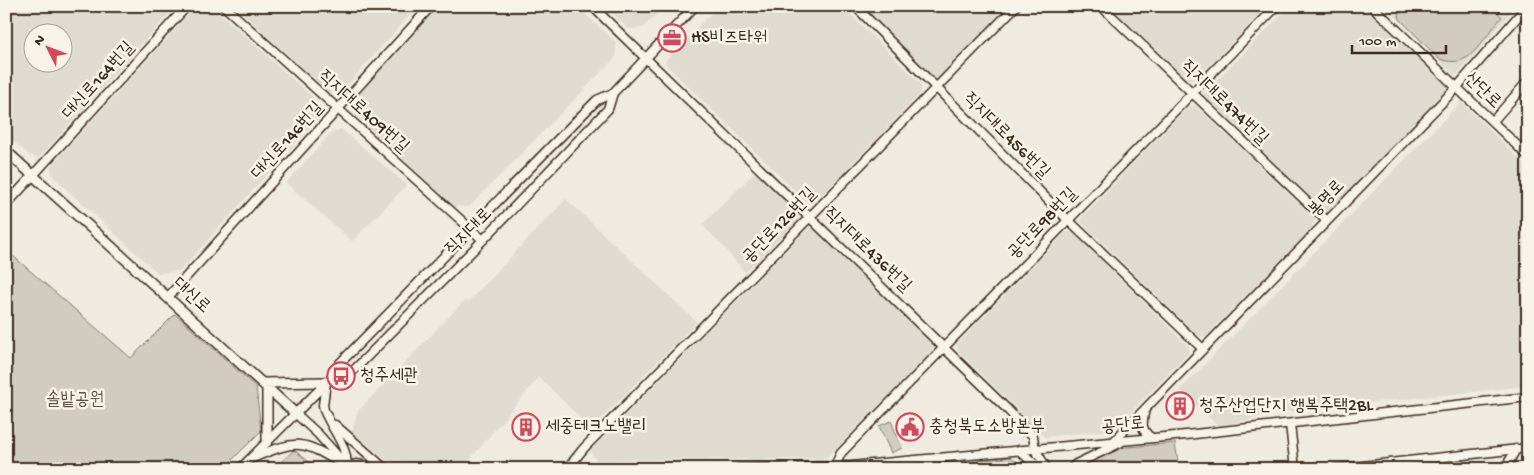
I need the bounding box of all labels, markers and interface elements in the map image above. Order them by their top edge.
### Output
north arrow [22,22,72,72]
scale bar [1352,22,1445,54]
office icon: HS비즈타워 [657,23,687,53]
place label: HS비즈타워 [691,28,768,49]
text: N [31,32,50,50]
text: 100 m [1358,33,1397,51]
street label: 대신로164번길 [59,37,140,124]
street label: 직지대로474번길 [1176,56,1272,150]
street label: 직지대로409번길 [313,66,413,159]
street label: 산단로 [1459,68,1505,114]
street label: 직지대로456번길 [958,88,1054,184]
street label: 대신로146번길 [248,97,329,184]
street label: 봉명로 [1304,176,1350,222]
street label: 공단로126번길 [739,183,822,268]
street label: 공단로98번길 [1004,184,1083,264]
street label: 직지대로436번길 [819,203,916,297]
street label: 직지대로 [441,204,497,260]
street label: 대신로 [168,274,214,318]
bus stop icon: 청주세관 [326,361,356,391]
place label: 청주세관 [360,366,418,387]
park label: 솔밭공원 [46,389,104,411]
building icon: 청주산업단지 행복주택2BL [1165,391,1195,421]
place label: 청주산업단지 행복주택2BL [1199,396,1374,417]
building icon: 세중테크노밸리 [511,412,541,442]
public building icon: 충청북도소방본부 [895,412,925,442]
street label: 공단로 [1100,413,1146,439]
place label: 세중테크노밸리 [545,417,646,438]
place label: 충청북도소방본부 [929,417,1045,438]

